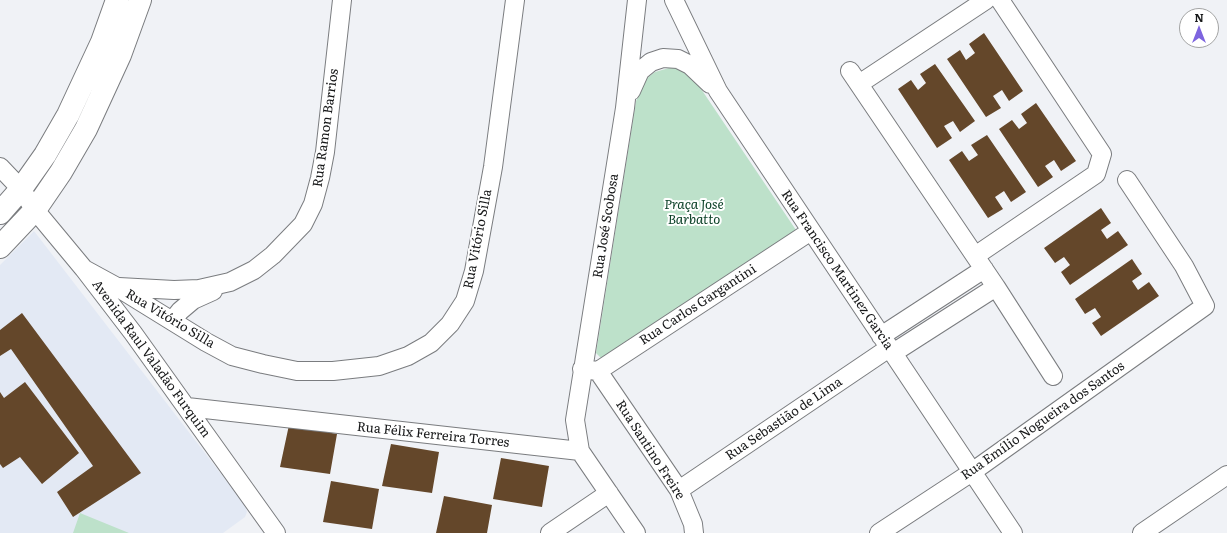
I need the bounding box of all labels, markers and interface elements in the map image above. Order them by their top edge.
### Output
north arrow [1179,8,1219,48]
text: N [1194,9,1204,25]
street label: Rua Ramon Barrios [310,68,342,188]
street label: Rua José Scobosa [590,173,622,279]
street label: Rua Francisco Martinez Garcia [778,187,896,353]
street label: Rua Vitório Silla [461,188,495,290]
park label: Praça José Barbatto [664,197,724,228]
street label: Rua Carlos Gargantini [637,261,759,349]
street label: Avenida Raul Valadão Furquim [89,277,213,441]
street label: Rua Vitório Silla [123,286,217,352]
street label: Rua Emílio Nogueira dos Santos [958,358,1128,484]
street label: Rua Sebastião de Lima [723,374,845,464]
street label: Rua Santino Freire [612,397,688,503]
street label: Rua Félix Ferreira Torres [356,419,510,451]

